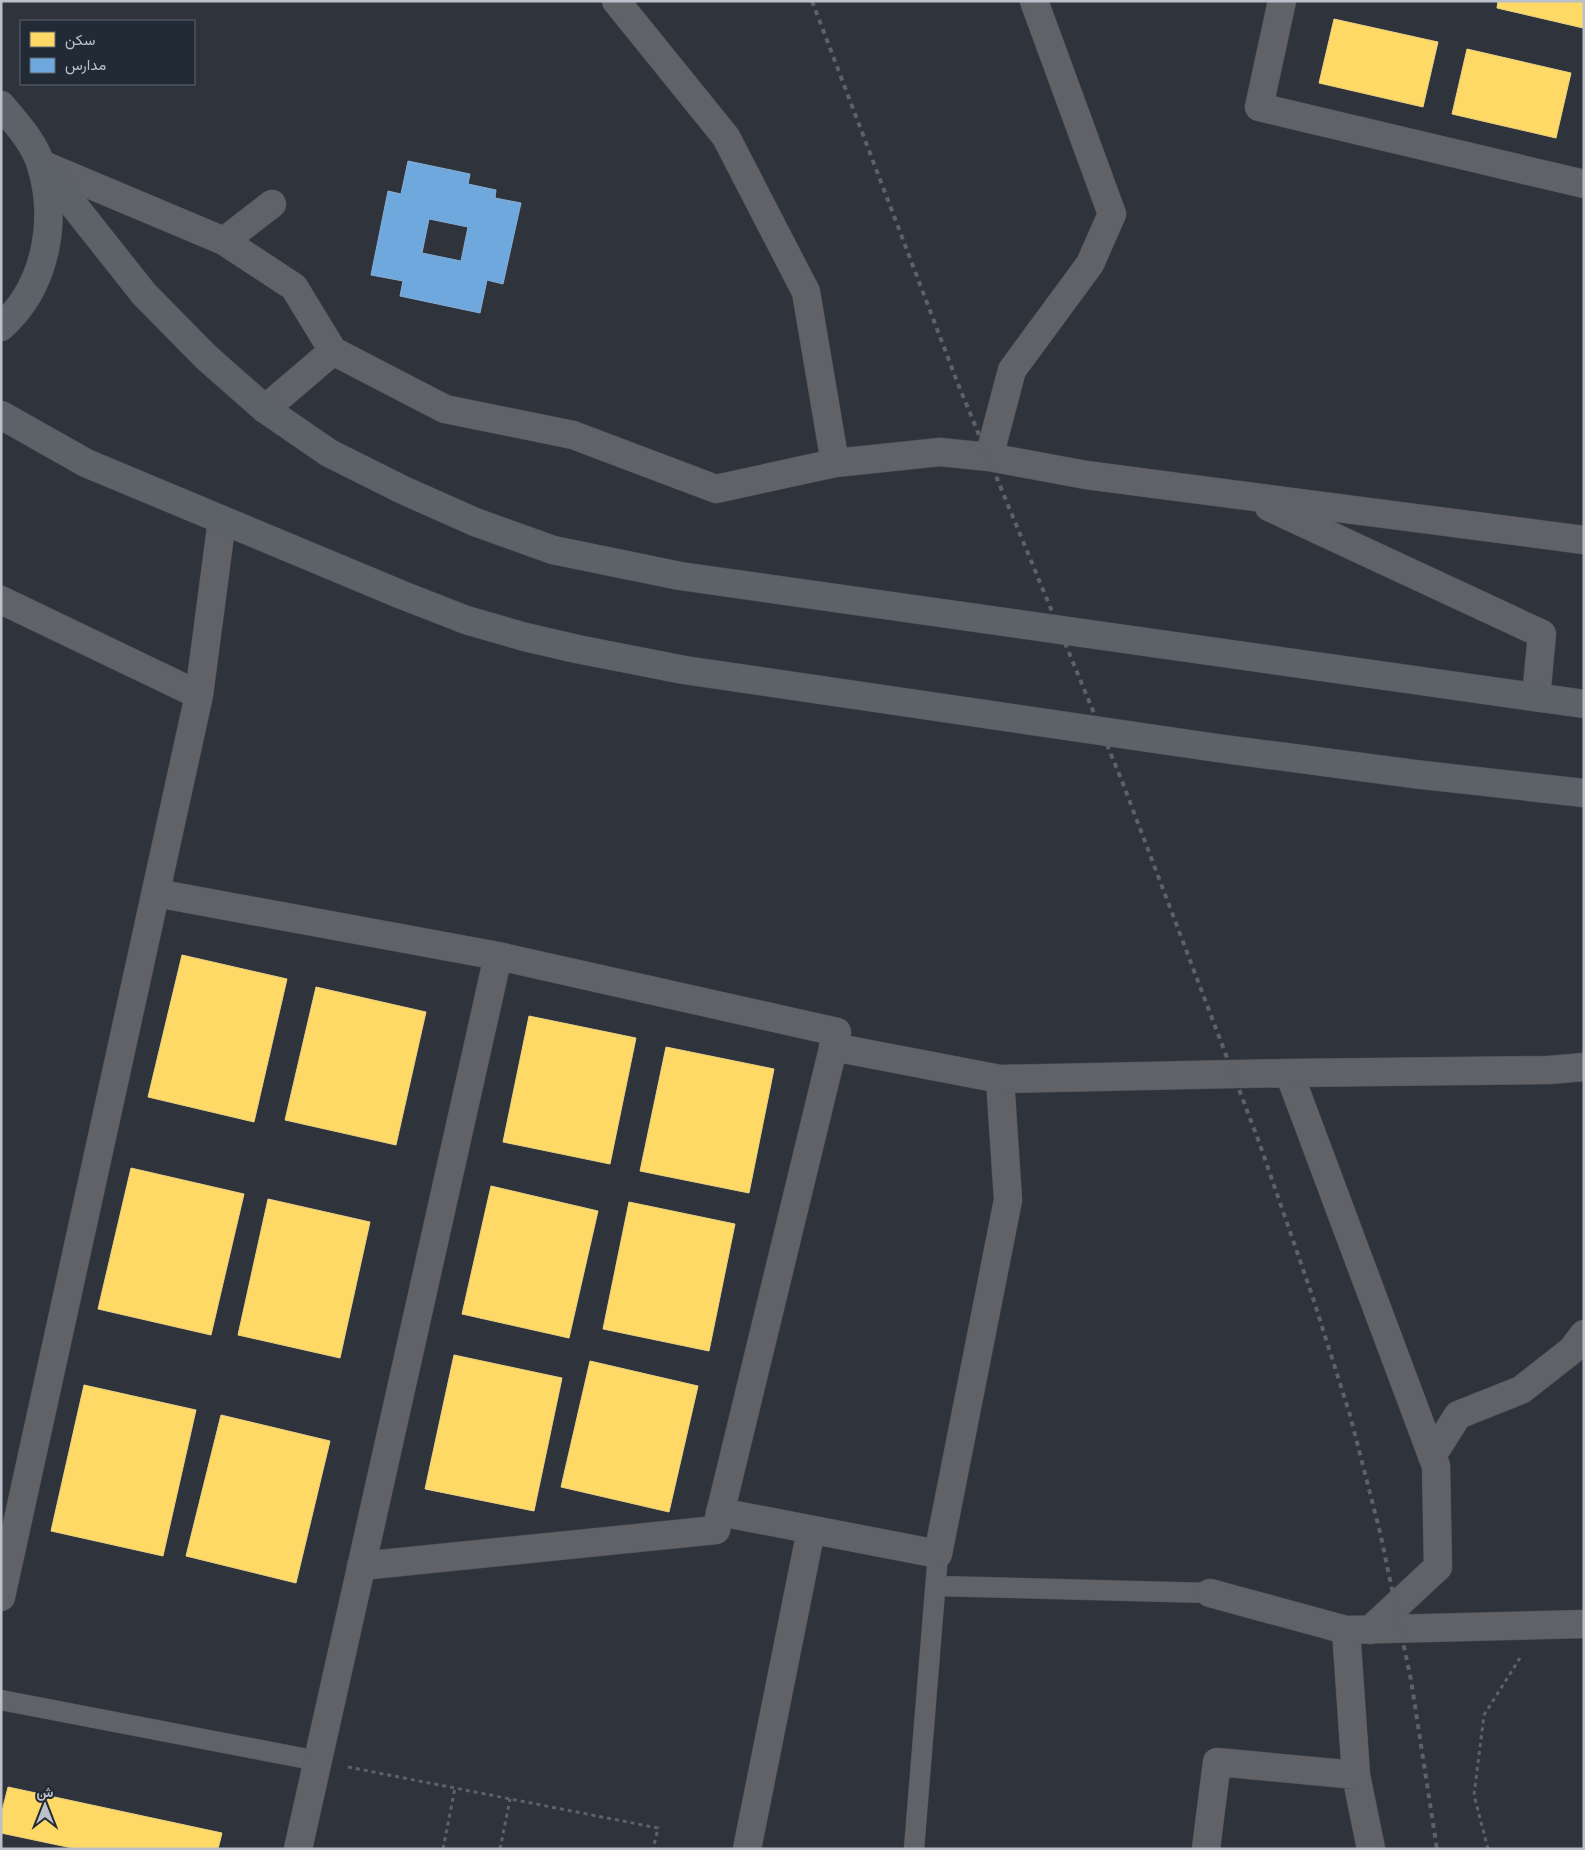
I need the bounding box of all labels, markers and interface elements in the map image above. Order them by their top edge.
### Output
legend [20,20,195,85]
text: سكن [65,30,95,50]
text: مدارس [65,55,106,75]
north arrow [20,1780,70,1830]
text: ش [37,1783,54,1801]

